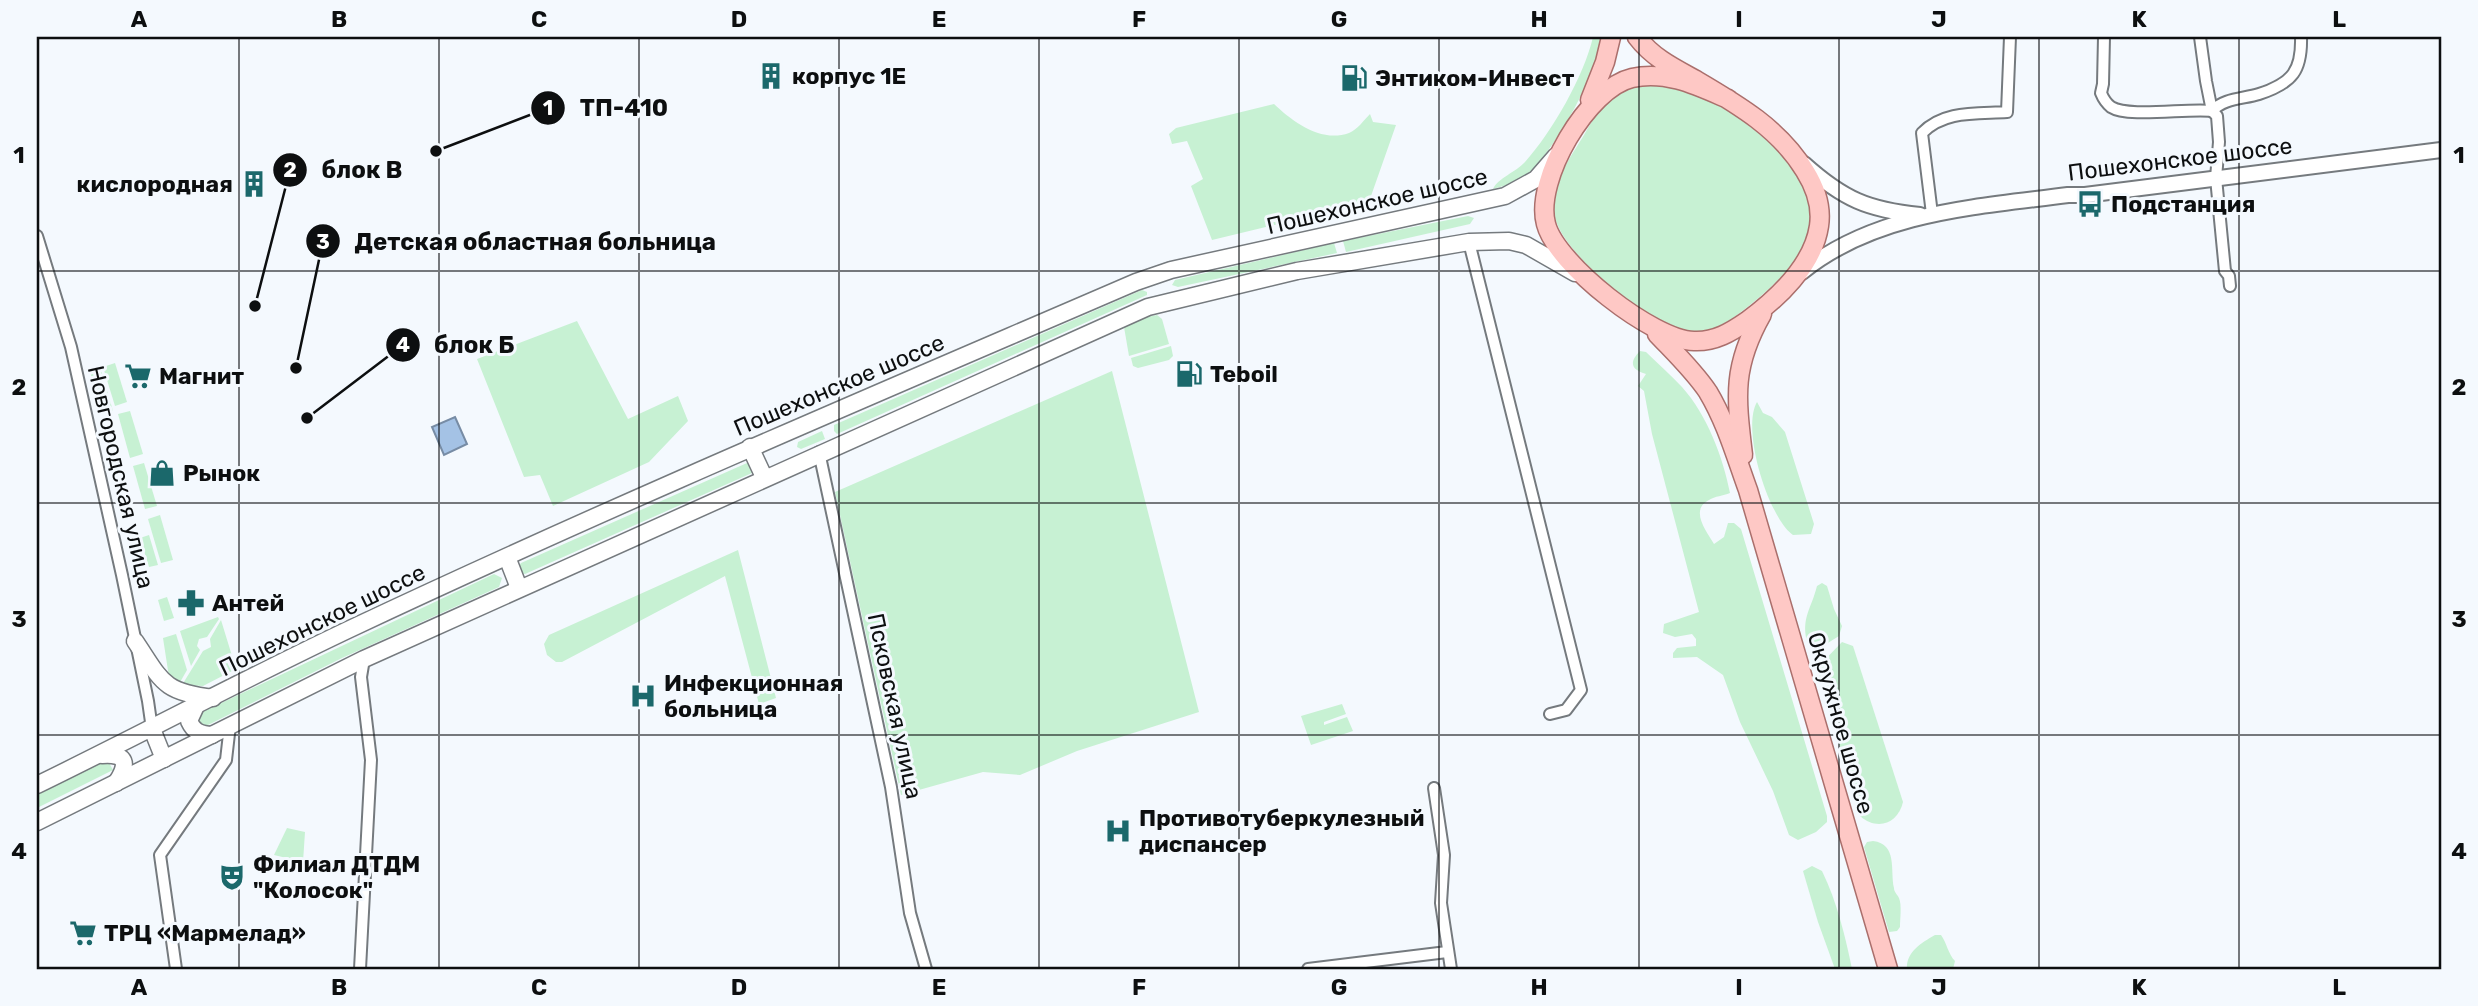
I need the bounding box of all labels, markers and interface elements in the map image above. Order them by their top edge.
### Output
text: A [131,5,148,33]
text: B [331,5,347,33]
text: C [531,5,547,33]
text: D [731,5,747,33]
text: E [932,5,946,33]
text: F [1132,5,1146,33]
text: G [1331,5,1347,33]
text: H [1530,5,1548,33]
text: I [1735,5,1743,33]
text: J [1931,5,1947,33]
text: K [2131,5,2147,33]
text: L [2332,5,2346,33]
building icon: корпус 1Е [756,61,786,91]
place label: корпус 1Е [792,62,906,90]
fuel station icon: Энтиком-Инвест [1339,63,1369,93]
place label: Энтиком-Инвест [1375,64,1575,92]
callout: ТП-410 [531,85,682,130]
text: ТП-410 [580,94,668,122]
text: 1 [543,95,553,120]
street label: Пошехонское шоссе [2066,131,2294,187]
text: 1 [13,141,25,169]
text: 1 [2453,141,2465,169]
callout: блок В [272,148,416,193]
text: блок В [322,156,402,184]
text: 2 [283,157,297,182]
street label: Пошехонское шоссе [1264,162,1490,240]
building icon: кислородная [239,169,269,199]
place label: кислородная [77,170,233,198]
bus stop icon: Подстанция [2075,189,2105,219]
place label: Подстанция [2111,190,2255,218]
callout: Детская областная больница [305,219,730,264]
text: Детская областная больница [354,228,716,256]
text: 3 [316,229,330,254]
callout: блок Б [385,323,528,368]
street label: Пошехонское шоссе [730,328,948,442]
text: блок Б [434,331,514,359]
text: 4 [396,332,410,357]
fuel station icon: Teboil [1174,359,1204,389]
place label: Teboil [1210,360,1278,388]
supermarket icon: Магнит [123,361,153,391]
place label: Магнит [159,362,245,390]
street label: Новгородская улица [82,363,160,591]
text: 2 [12,373,26,401]
text: 2 [2452,373,2466,401]
shop icon: Рынок [147,458,177,488]
place label: Рынок [183,459,260,487]
street label: Пошехонское шоссе [214,558,430,682]
pharmacy icon: Антей [176,588,206,618]
place label: Антей [212,589,284,617]
text: 3 [11,605,27,633]
text: 3 [2451,605,2467,633]
street label: Псковская улица [862,611,928,801]
street label: Окружное шоссе [1802,629,1880,817]
place label: Инфекционная больница [664,669,843,723]
hospital icon: Инфекционная больница [628,681,658,711]
place label: Противотуберкулезный диспансер [1139,804,1424,858]
hospital icon: Противотуберкулезный диспансер [1103,816,1133,846]
text: 4 [11,837,27,865]
text: 4 [2451,837,2467,865]
place label: Филиал ДТДМ "Колосок" [253,850,420,904]
theatre icon: Филиал ДТДМ "Колосок" [217,862,247,892]
supermarket icon: ТРЦ «Мармелад» [68,918,98,948]
place label: ТРЦ «Мармелад» [104,919,306,947]
text: A [131,973,148,1001]
text: B [331,973,347,1001]
text: C [531,973,547,1001]
text: D [731,973,747,1001]
text: E [932,973,946,1001]
text: F [1132,973,1146,1001]
text: G [1331,973,1347,1001]
text: H [1530,973,1548,1001]
text: I [1735,973,1743,1001]
text: J [1931,973,1947,1001]
text: K [2131,973,2147,1001]
text: L [2332,973,2346,1001]

